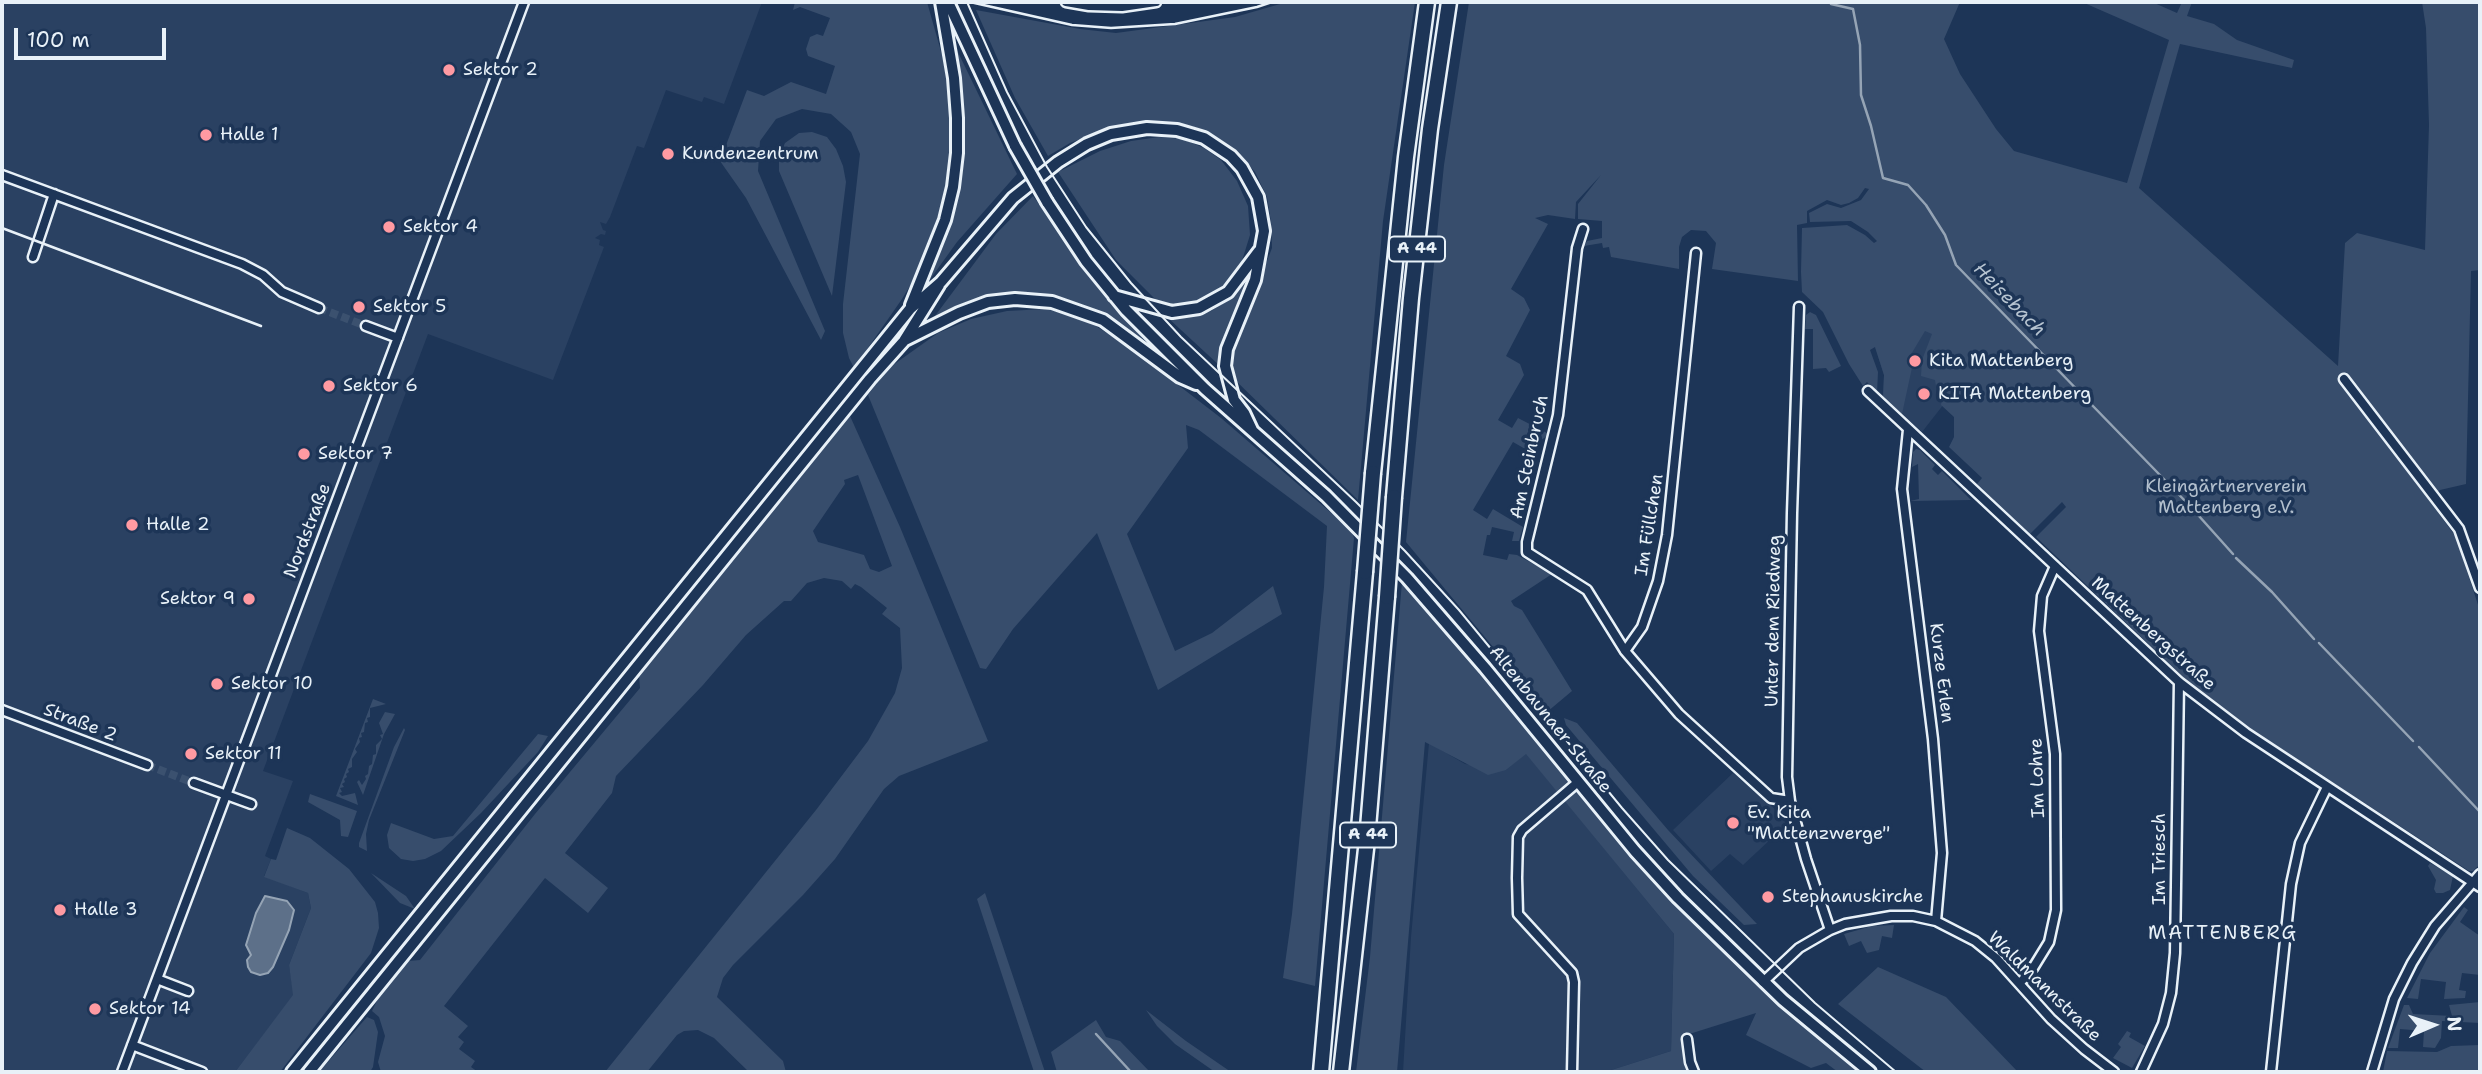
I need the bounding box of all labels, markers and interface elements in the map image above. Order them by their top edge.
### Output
scale bar [18,14,170,58]
text: 100 m [27,26,90,54]
place label: Sektor 2 [463,59,538,81]
marker: Sektor 2 [441,62,457,78]
place label: Halle 1 [220,124,279,146]
marker: Halle 1 [198,127,214,143]
place label: Kundenzentrum [682,143,819,165]
marker: Kundenzentrum [660,146,676,162]
place label: Sektor 4 [403,216,478,238]
marker: Sektor 4 [381,219,397,235]
road number: A 44 [1389,236,1445,262]
water label: Heisebach [1968,258,2050,342]
place label: Sektor 5 [373,296,446,318]
marker: Sektor 5 [351,299,367,315]
place label: Kita Mattenberg [1929,350,2073,372]
marker: Kita Mattenberg [1907,353,1923,369]
place label: Sektor 6 [343,375,418,397]
marker: Sektor 6 [321,378,337,394]
place label: KITA Mattenberg [1938,383,2091,405]
marker: KITA Mattenberg [1916,386,1932,402]
street label: Am Steinbruch [1506,393,1554,521]
place label: Sektor 7 [318,443,393,465]
marker: Sektor 7 [296,446,312,462]
street label: Im Füllchen [1631,473,1669,577]
park label: Kleingärtnerverein Mattenberg e.V. [2145,476,2307,518]
street label: Nordstraße [280,480,336,582]
place label: Halle 2 [146,514,210,536]
marker: Halle 2 [124,517,140,533]
street label: Unter dem Riedweg [1762,535,1786,707]
street label: Mattenbergstraße [2086,573,2220,695]
place label: Sektor 9 [160,588,235,610]
marker: Sektor 9 [241,591,257,607]
street label: Kurze Erlen [1924,622,1958,724]
street label: Altenbaunaer Straße [1484,642,1616,798]
place label: Sektor 10 [231,673,313,695]
marker: Sektor 10 [209,676,225,692]
street label: Straße 2 [40,699,120,747]
street label: Im Lohre [2026,738,2050,818]
place label: Sektor 11 [205,743,282,765]
marker: Sektor 11 [183,746,199,762]
place label: Ev. Kita "Mattenzwerge" [1747,802,1890,844]
street label: Im Triesch [2149,813,2171,905]
marker: Ev. Kita "Mattenzwerge" [1725,815,1741,831]
road number: A 44 [1340,822,1396,848]
place label: Stephanuskirche [1782,886,1923,908]
marker: Stephanuskirche [1760,889,1776,905]
place label: Halle 3 [74,899,138,921]
marker: Halle 3 [52,902,68,918]
district label: MATTENBERG [2149,923,2297,945]
street label: Waldmannstraße [1983,927,2105,1047]
north arrow [2398,990,2468,1060]
place label: Sektor 14 [109,998,191,1020]
marker: Sektor 14 [87,1001,103,1017]
text: N [2442,1016,2467,1032]

